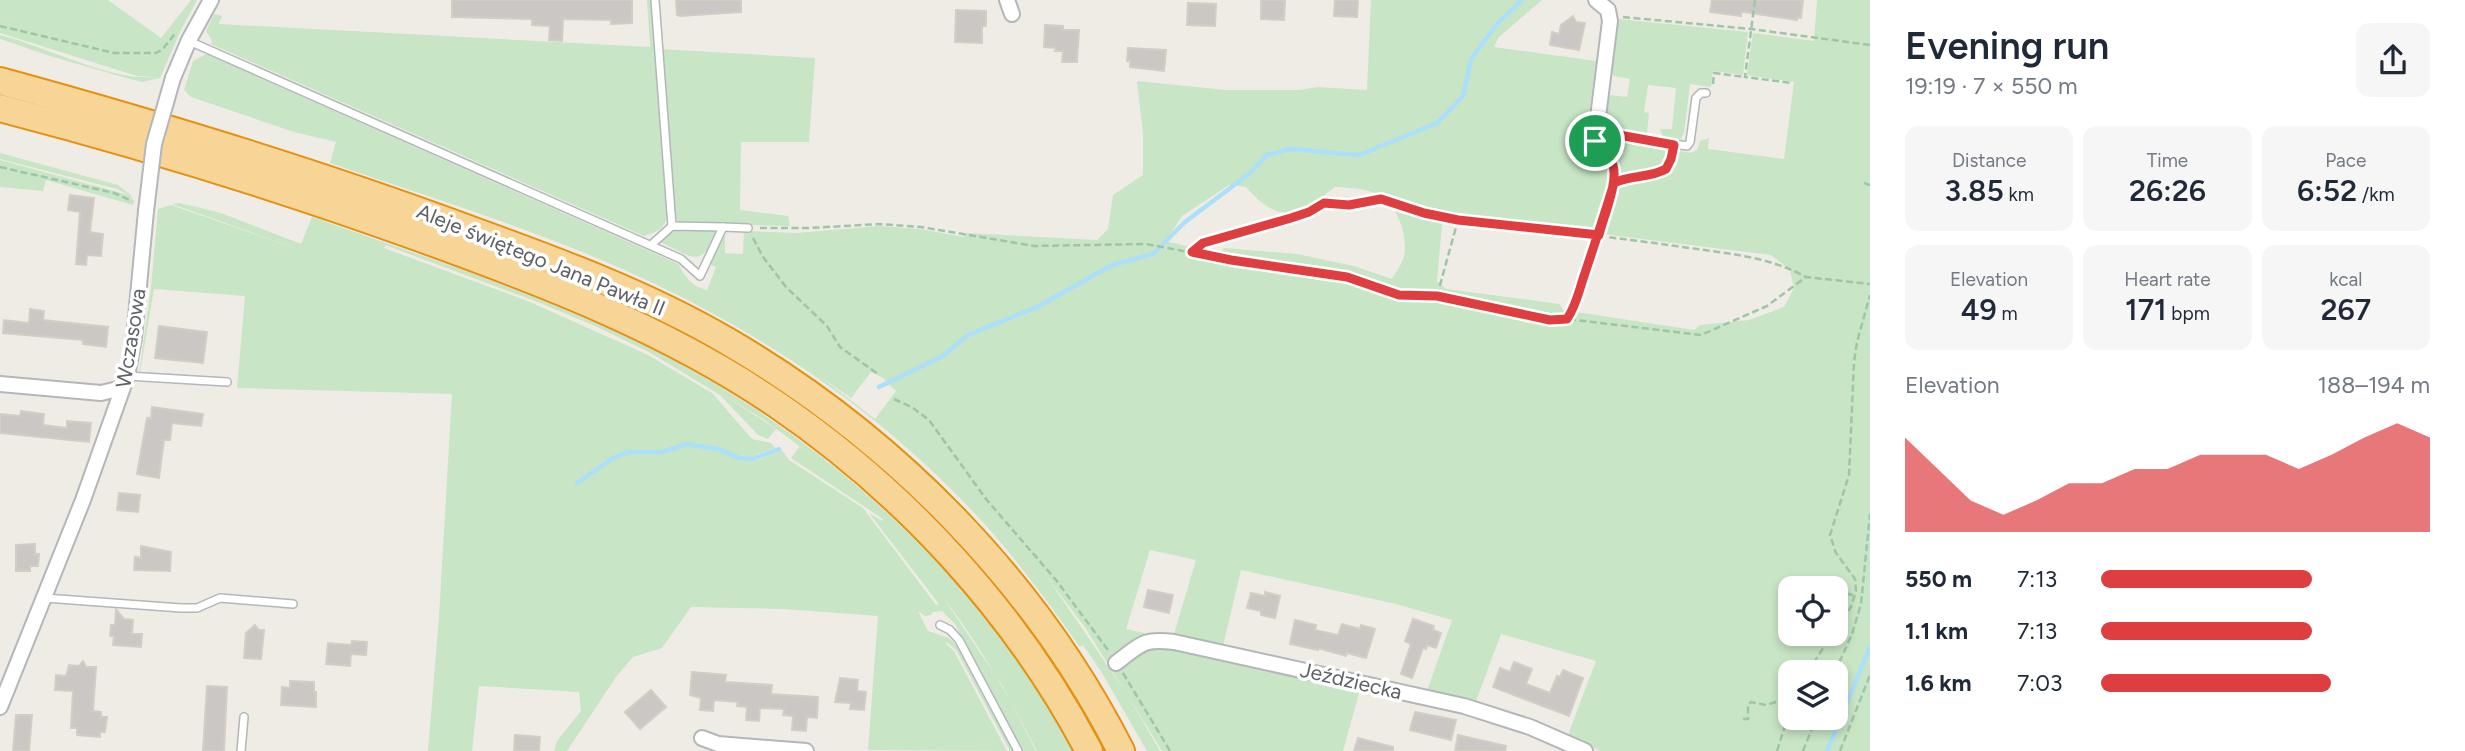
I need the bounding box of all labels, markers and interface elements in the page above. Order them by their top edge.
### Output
text: Evening run [1905,23,2109,69]
button: share [2356,23,2430,97]
text: 19:19 · 7 × 550 m [1905,72,2078,100]
pin [1565,111,1625,171]
icon: arrive [1576,122,1614,160]
text: Distance [1952,149,2026,172]
text: Time [2147,149,2188,172]
text: Pace [2325,149,2366,172]
text: 3.85 [1945,172,2004,209]
text: 26:26 [2129,172,2206,209]
text: 6:52 [2297,172,2357,209]
text: km [2004,183,2034,206]
text: /km [2357,183,2395,206]
street label: Aleje świętego Jana Pawła II [413,198,669,321]
text: Elevation [1950,268,2028,291]
text: Heart rate [2124,268,2211,291]
text: kcal [2329,268,2362,291]
street label: Wczasowa [110,286,151,389]
text: 49 [1961,291,1997,328]
text: 171 [2125,291,2167,328]
text: 267 [2320,291,2371,328]
text: m [1997,302,2018,325]
text: bpm [2167,302,2210,325]
text: Elevation [1905,371,2000,399]
text: 188–194 m [2318,371,2430,399]
text: 550 m [1905,565,1972,593]
text: 7:13 [2017,565,2057,593]
map controls [1778,576,1848,730]
button: locate [1778,576,1848,646]
text: 1.1 km [1905,617,1968,645]
text: 7:13 [2017,617,2057,645]
street label: Jeździecka [1298,657,1404,704]
button: layers [1778,660,1848,730]
text: 1.6 km [1905,669,1972,697]
text: 7:03 [2017,669,2062,697]

